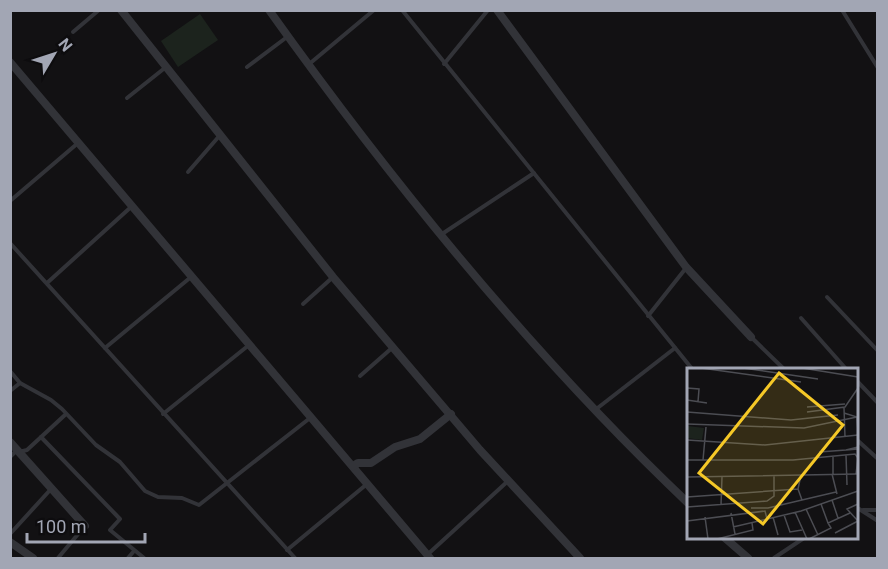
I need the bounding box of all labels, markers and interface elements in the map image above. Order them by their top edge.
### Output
north arrow [24,24,84,84]
text: N [54,35,76,55]
inset map [687,368,858,539]
scale bar [27,506,146,544]
text: 100 m [36,516,87,537]

